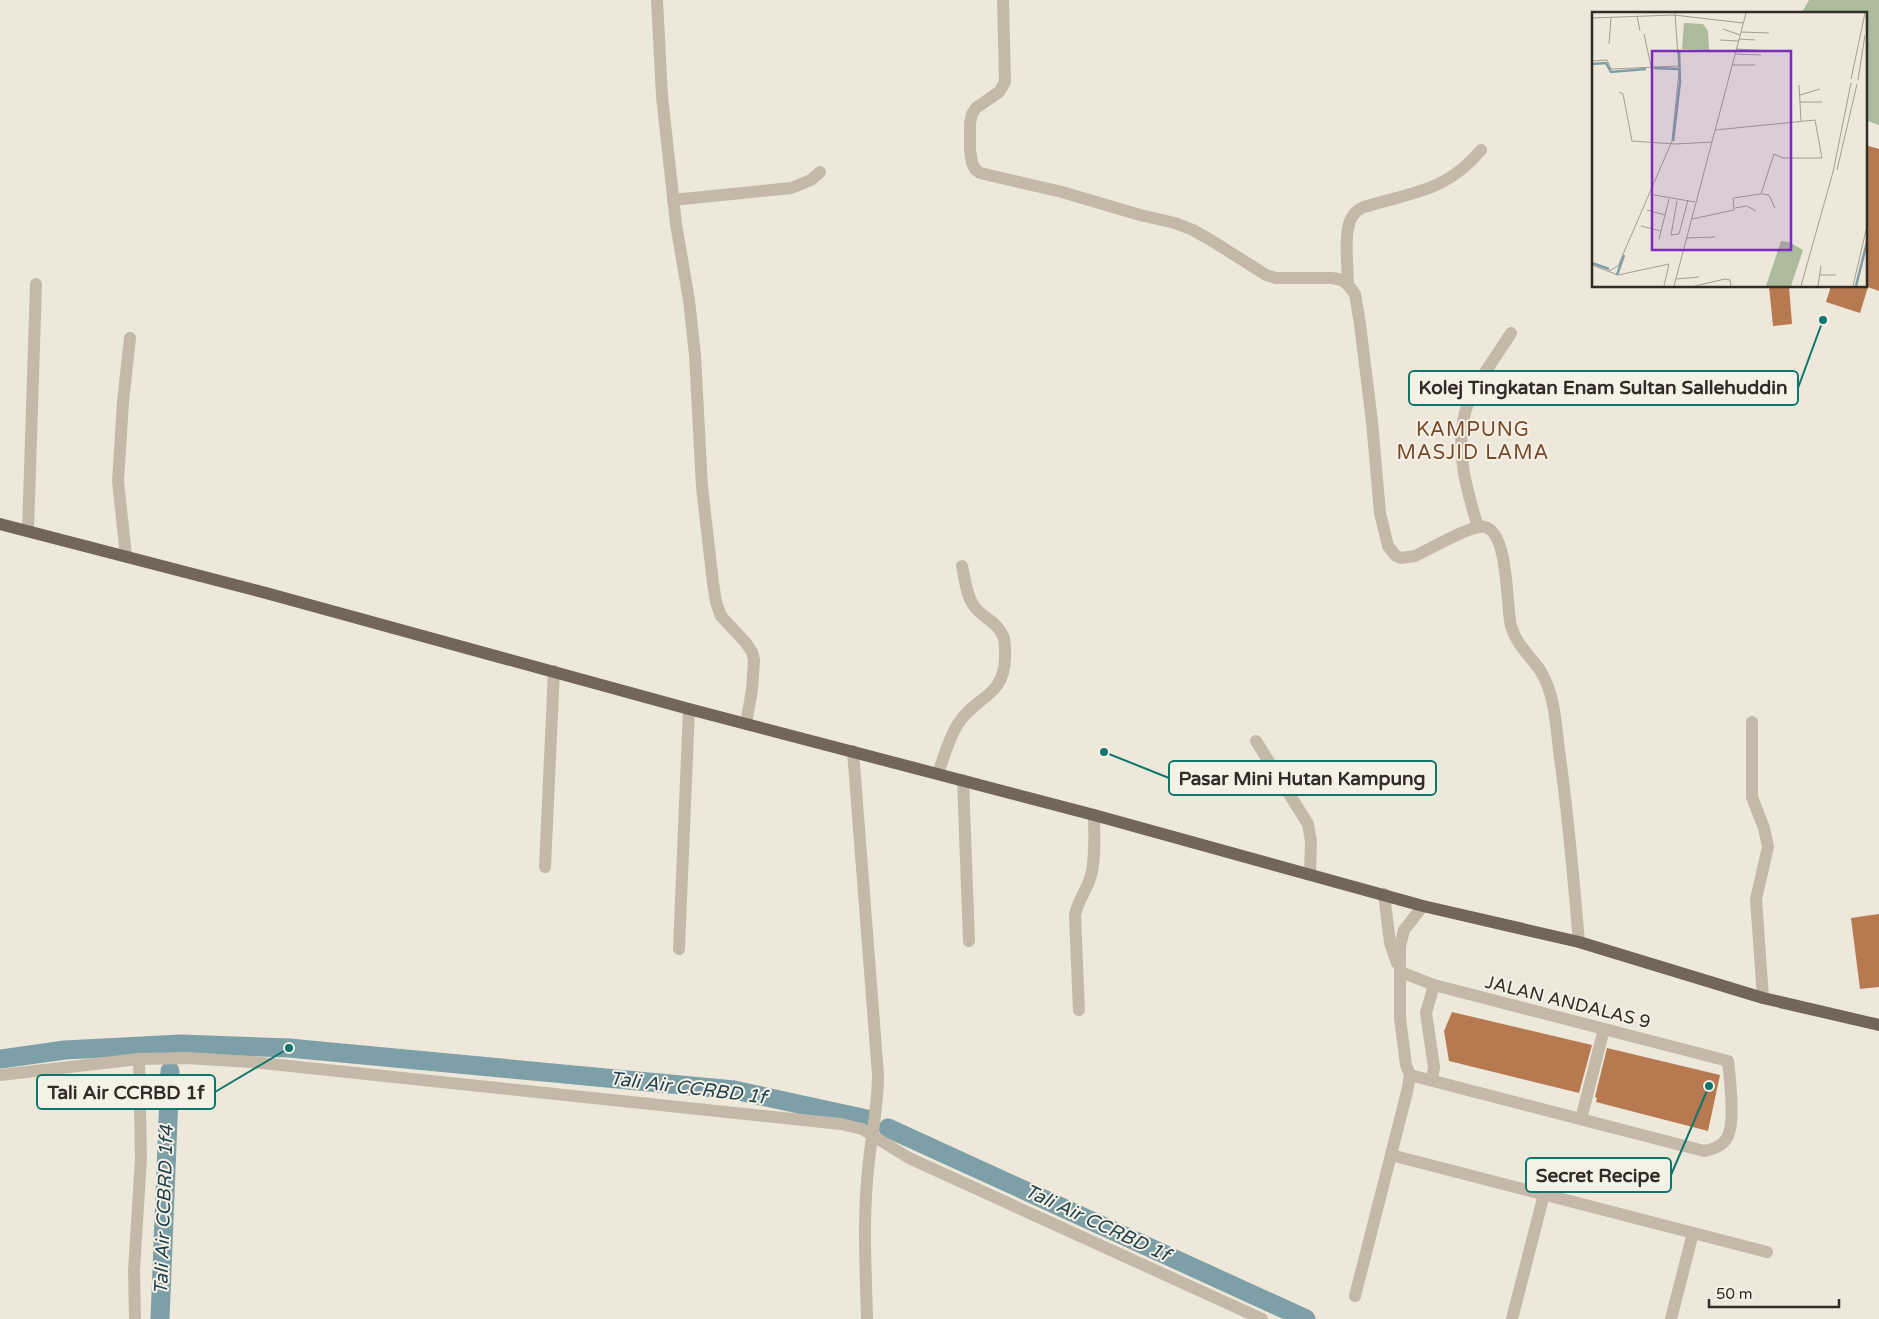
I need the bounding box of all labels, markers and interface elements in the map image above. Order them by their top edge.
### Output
inset map [1592,12,1866,288]
callout: Kolej Tingkatan Enam Sultan Sallehuddin [1409,371,1798,405]
text: Kolej Tingkatan Enam Sultan Sallehuddin [1418,377,1788,400]
district label: KAMPUNG MASJID LAMA [1396,418,1550,465]
callout: Pasar Mini Hutan Kampung [1169,761,1436,795]
text: Pasar Mini Hutan Kampung [1178,768,1426,791]
street label: JALAN ANDALAS 9 [1483,971,1653,1033]
water label: Tali Air CCRBD 1f [609,1068,771,1109]
callout: Tali Air CCRBD 1f [37,1075,215,1109]
text: Tali Air CCRBD 1f [46,1082,205,1104]
water label: Tali Air CCBRD 1f4 [150,1124,178,1295]
callout: Secret Recipe [1526,1158,1671,1192]
text: Secret Recipe [1536,1165,1660,1188]
water label: Tali Air CCRBD 1f [1021,1180,1176,1268]
scale bar [1709,1276,1839,1308]
text: 50 m [1716,1285,1753,1303]

